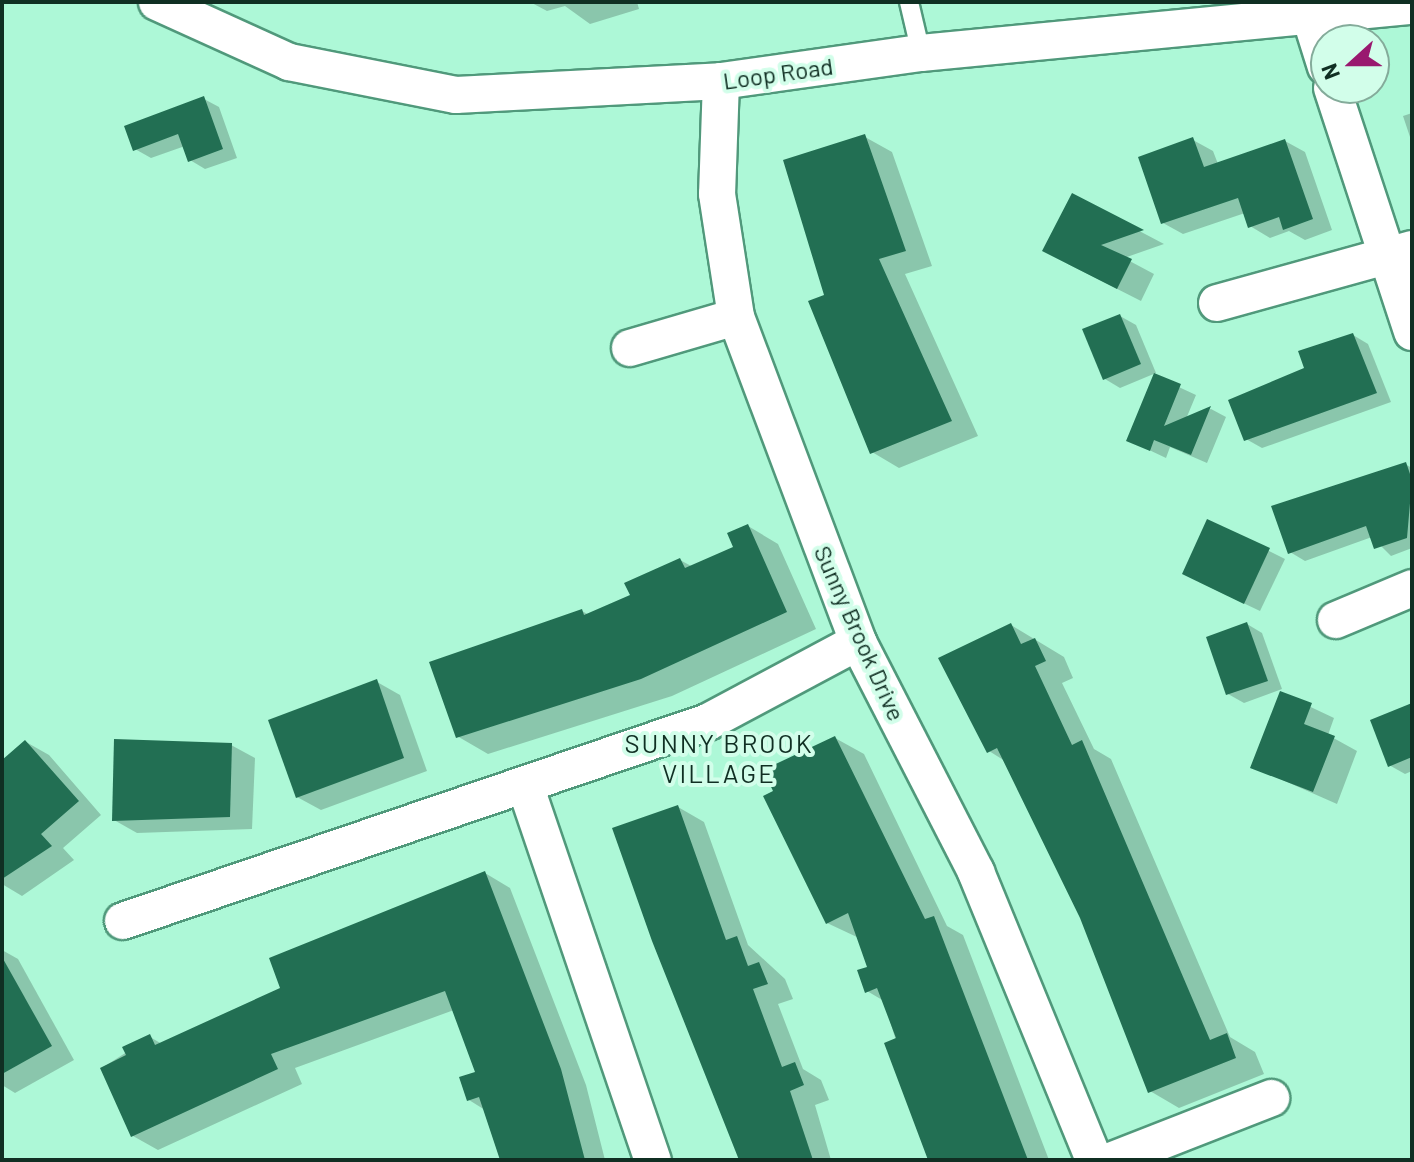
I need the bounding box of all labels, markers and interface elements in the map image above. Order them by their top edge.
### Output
north arrow [1310,24,1390,104]
street label: Loop Road [721,51,835,95]
text: N [1315,60,1344,83]
street label: Sunny Brook Drive [809,541,911,725]
district label: SUNNY BROOK VILLAGE [624,727,814,788]

